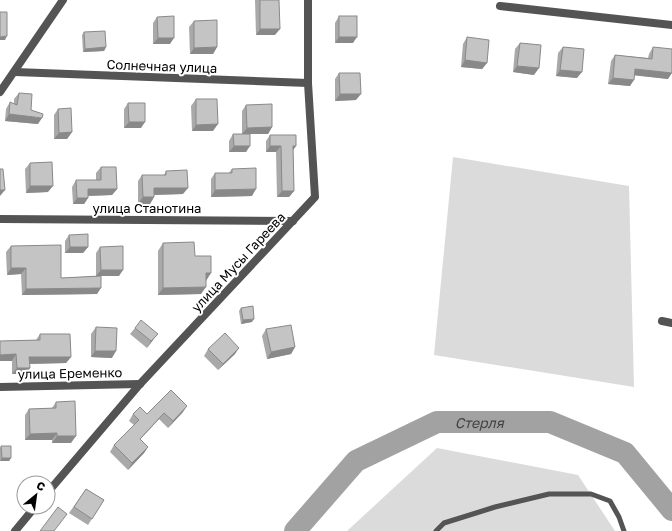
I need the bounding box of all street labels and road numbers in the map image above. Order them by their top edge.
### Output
street label: Солнечная улица [106,56,218,76]
street label: улица Станотина [93,200,201,216]
street label: улица Мусы Гареева [188,209,288,315]
street label: улица Еременко [18,364,123,382]

